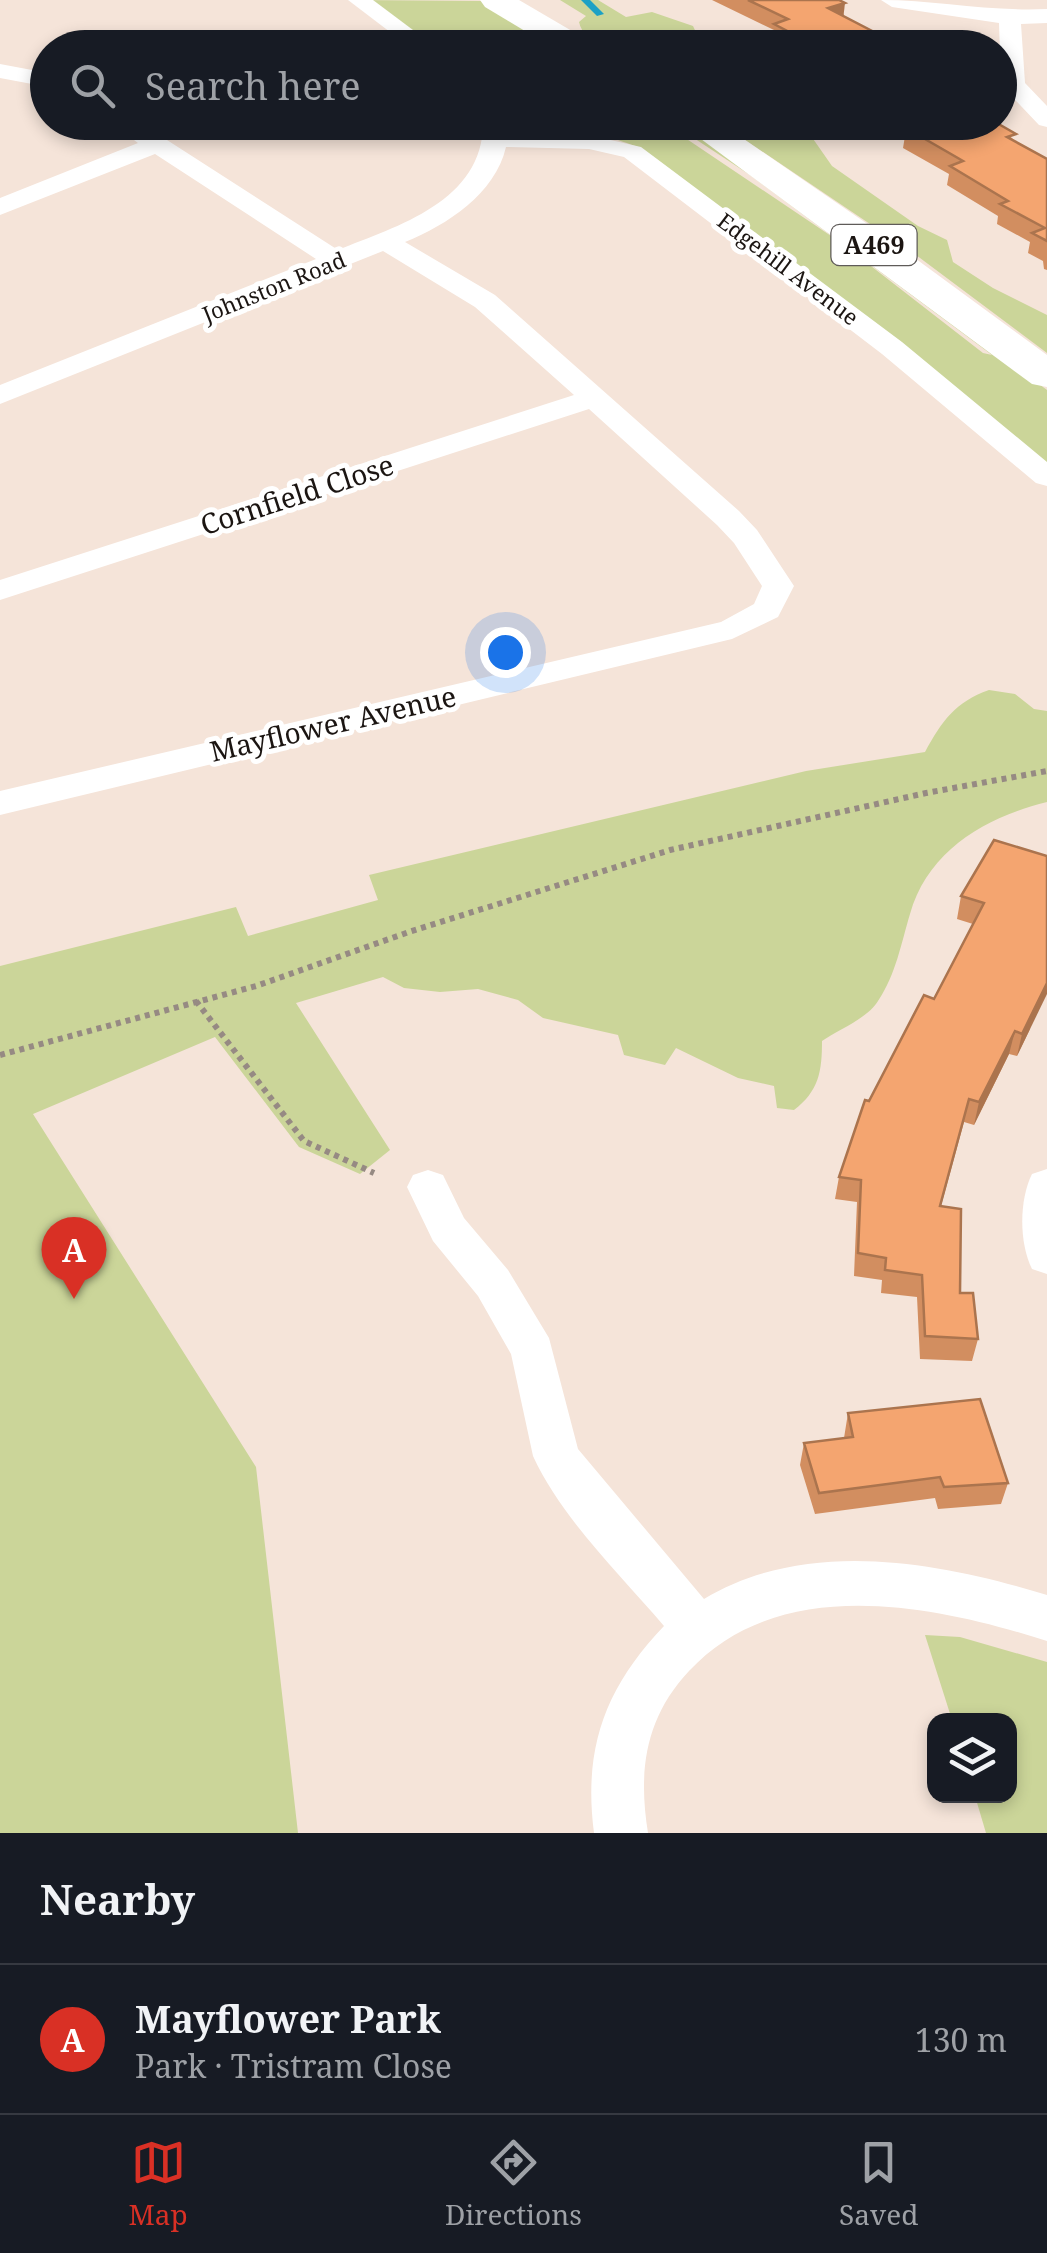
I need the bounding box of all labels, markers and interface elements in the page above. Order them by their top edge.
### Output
search box [30,30,1017,140]
icon: search [65,58,120,113]
text: Search here [145,59,361,111]
street label: Edgehill Avenue [712,205,865,331]
road number: A469 [832,225,916,265]
street label: Johnston Road [197,244,350,329]
street label: Cornfield Close [195,445,398,543]
your location [480,627,531,678]
street label: Mayflower Avenue [206,676,460,770]
pin: A [42,1216,106,1299]
map controls [927,1713,1017,1803]
button: layers [927,1713,1017,1803]
text: Nearby [40,1870,195,1927]
text: Mayflower Park [135,1992,441,2044]
text: A [60,2018,85,2061]
text: 130 m [915,2018,1007,2061]
text: Park · Tristram Close [135,2044,452,2087]
tab: Map [129,2135,188,2233]
tab: Directions [445,2135,582,2233]
tab: Saved [839,2135,918,2233]

